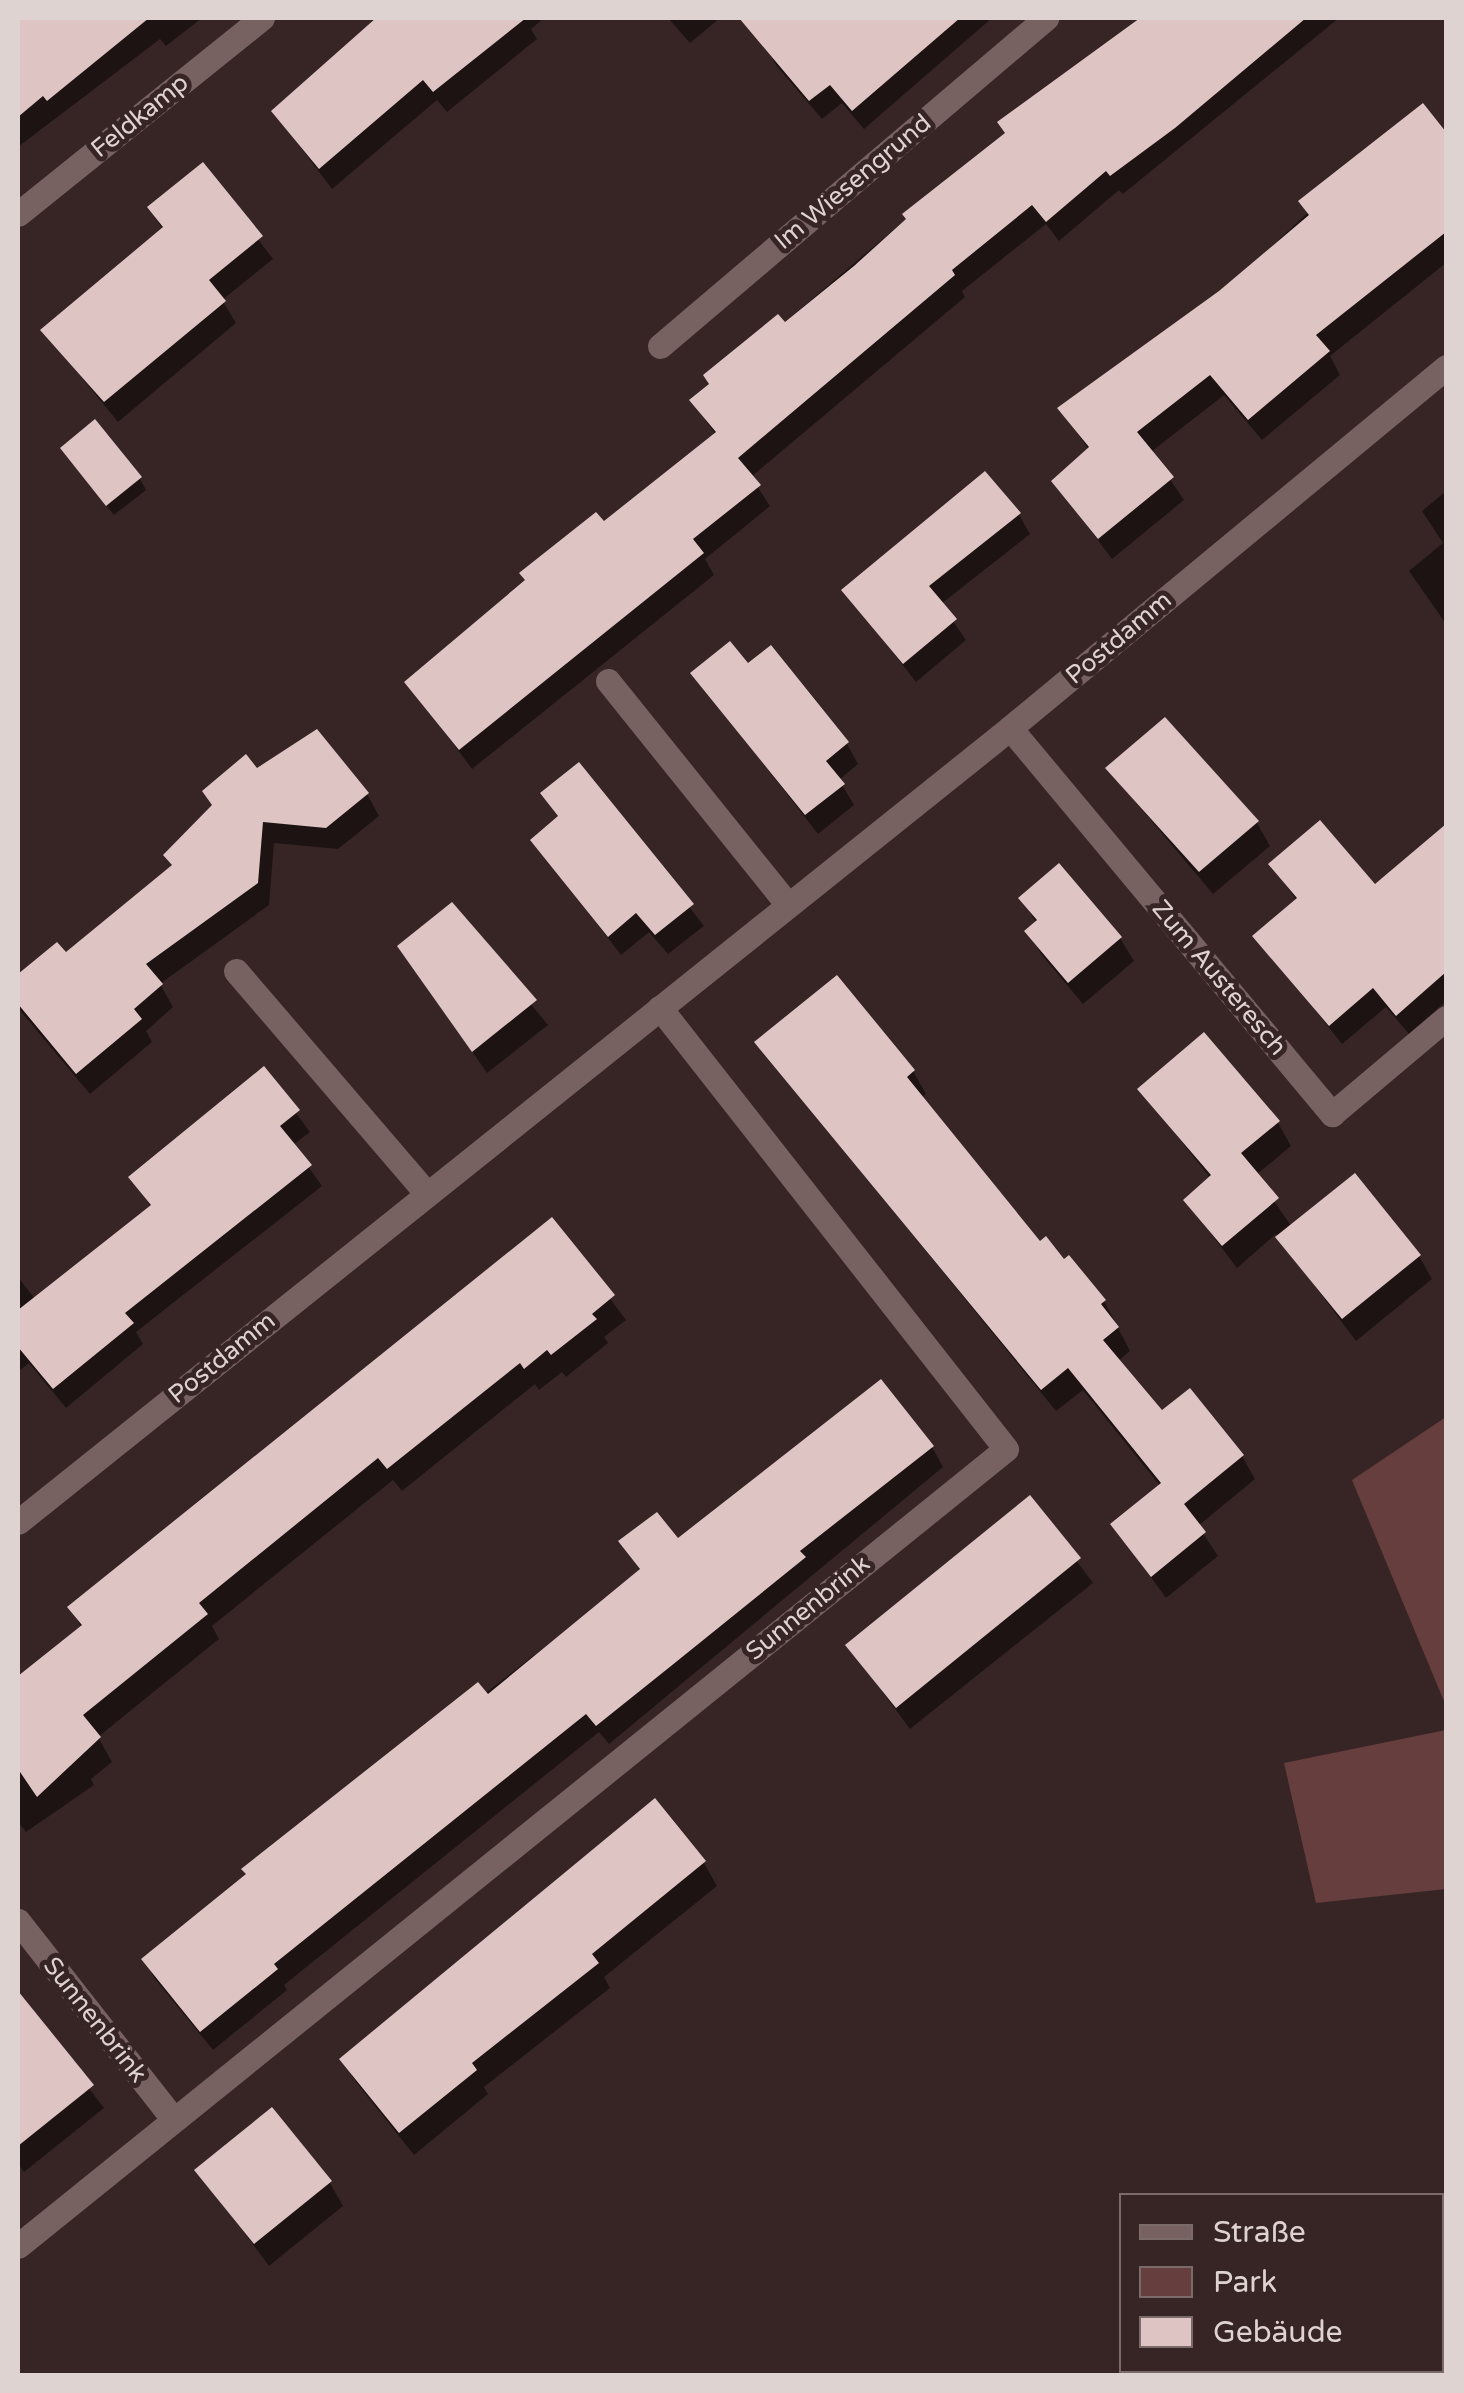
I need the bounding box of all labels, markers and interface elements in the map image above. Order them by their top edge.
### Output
street label: Feldkamp [85,68,195,164]
street label: Im Wiesengrund [769,108,937,256]
street label: Postdamm [1060,585,1178,691]
street label: Zum Austeresch [1145,894,1293,1062]
street label: Postdamm [163,1306,281,1410]
street label: Sunnenbrink [740,1549,876,1667]
street label: Sunnenbrink [37,1951,153,2089]
legend [1119,2193,1444,2373]
text: Straße [1213,2214,1306,2251]
text: Park [1213,2264,1277,2301]
text: Gebäude [1213,2314,1343,2351]

